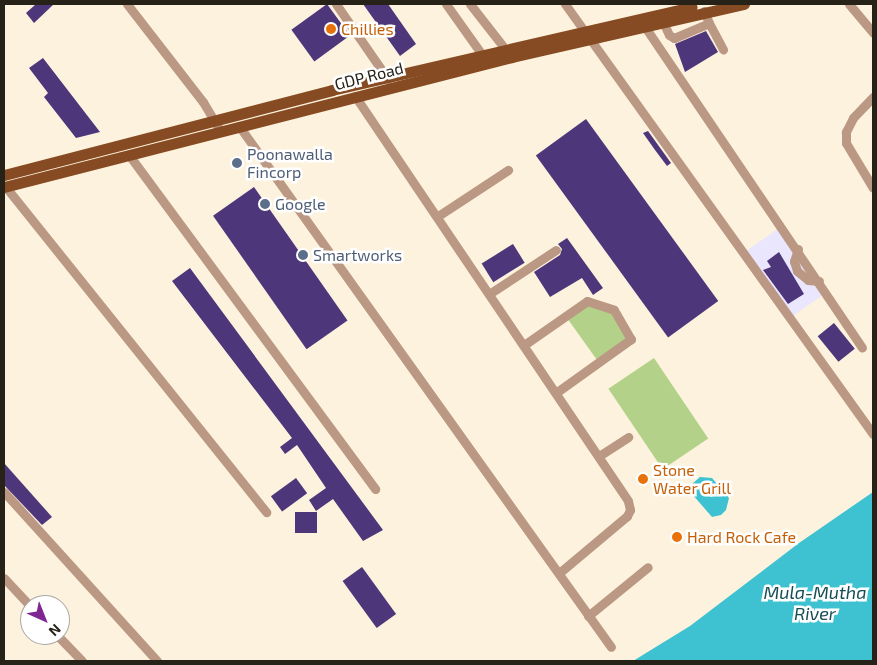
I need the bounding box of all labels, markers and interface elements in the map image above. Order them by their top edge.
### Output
place label: Chillies [341,19,394,39]
marker: Chillies [325,23,337,35]
street label: GDP Road [332,58,406,94]
place label: Poonawalla Fincorp [247,144,333,182]
marker: Poonawalla Fincorp [231,157,243,169]
place label: Google [275,194,325,214]
marker: Google [259,198,271,210]
place label: Smartworks [313,245,402,265]
marker: Smartworks [297,249,309,261]
place label: Stone Water Grill [653,460,731,498]
marker: Stone Water Grill [637,473,649,485]
place label: Hard Rock Cafe [687,527,796,547]
marker: Hard Rock Cafe [671,531,683,543]
water label: Mula-Mutha River [763,582,867,624]
north arrow [20,595,70,645]
text: N [46,621,65,640]

